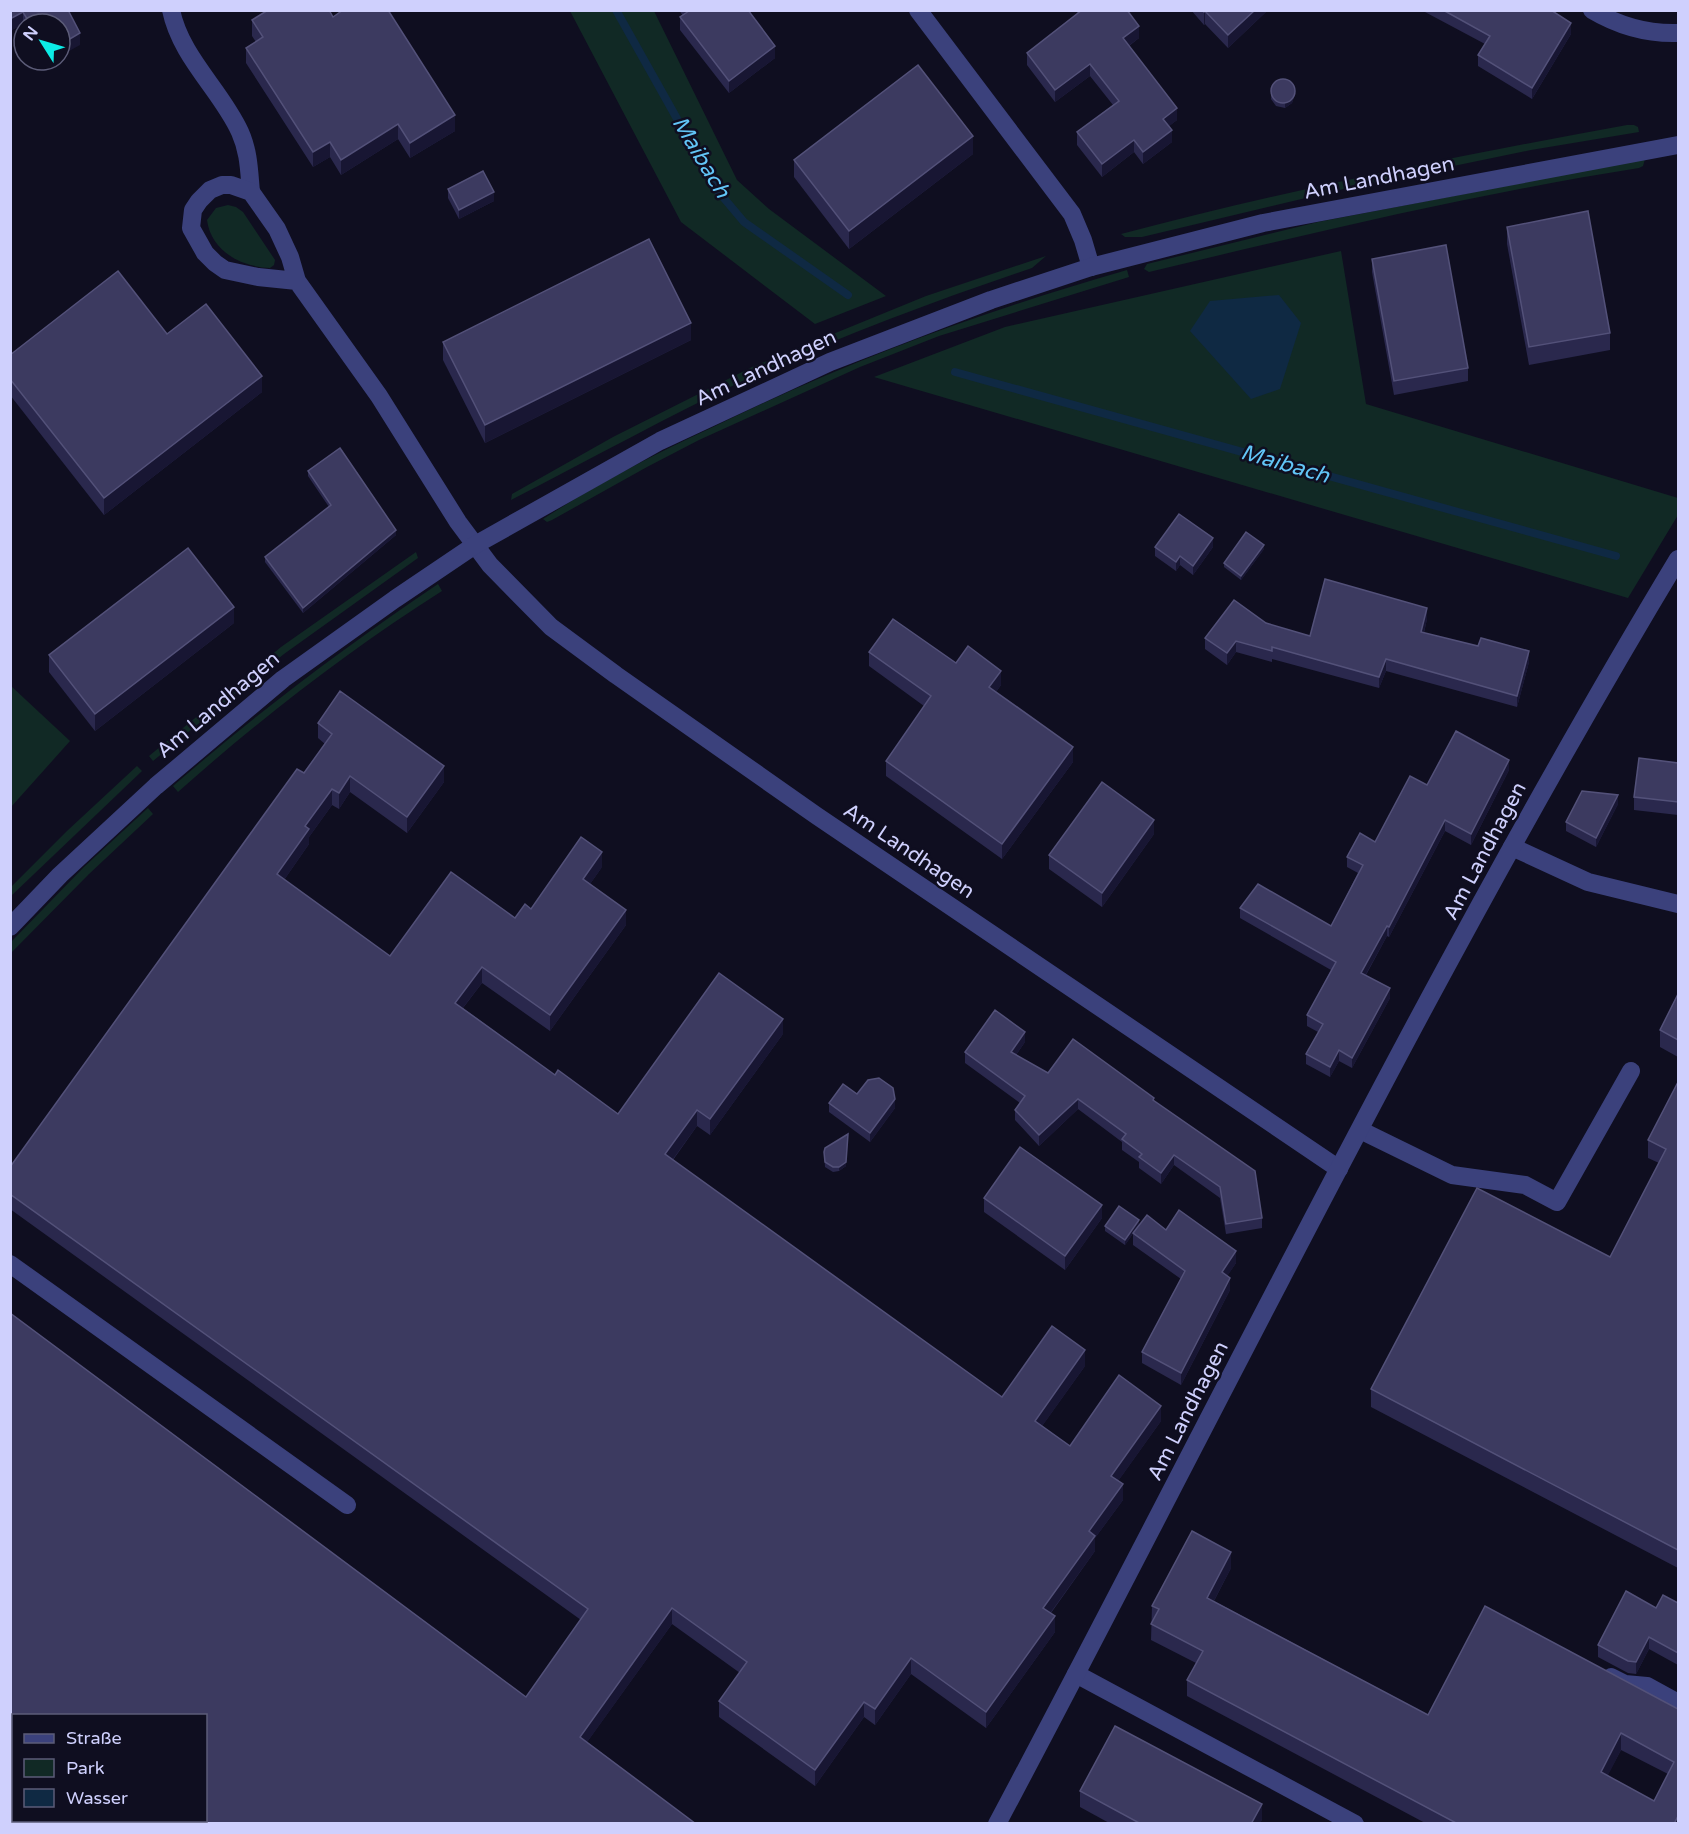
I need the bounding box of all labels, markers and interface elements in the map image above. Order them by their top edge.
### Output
north arrow [12,12,72,72]
text: N [19,22,43,45]
water label: Maibach [667,112,736,203]
street label: Am Landhagen [1302,151,1456,205]
street label: Am Landhagen [692,324,840,412]
water label: Maibach [1238,439,1333,489]
street label: Am Landhagen [151,646,285,764]
street label: Am Landhagen [1438,778,1532,924]
street label: Am Landhagen [839,798,979,904]
street label: Am Landhagen [1142,1337,1234,1485]
legend [12,1714,207,1822]
text: Straße [66,1727,122,1749]
text: Park [66,1757,105,1779]
text: Wasser [66,1787,128,1809]

